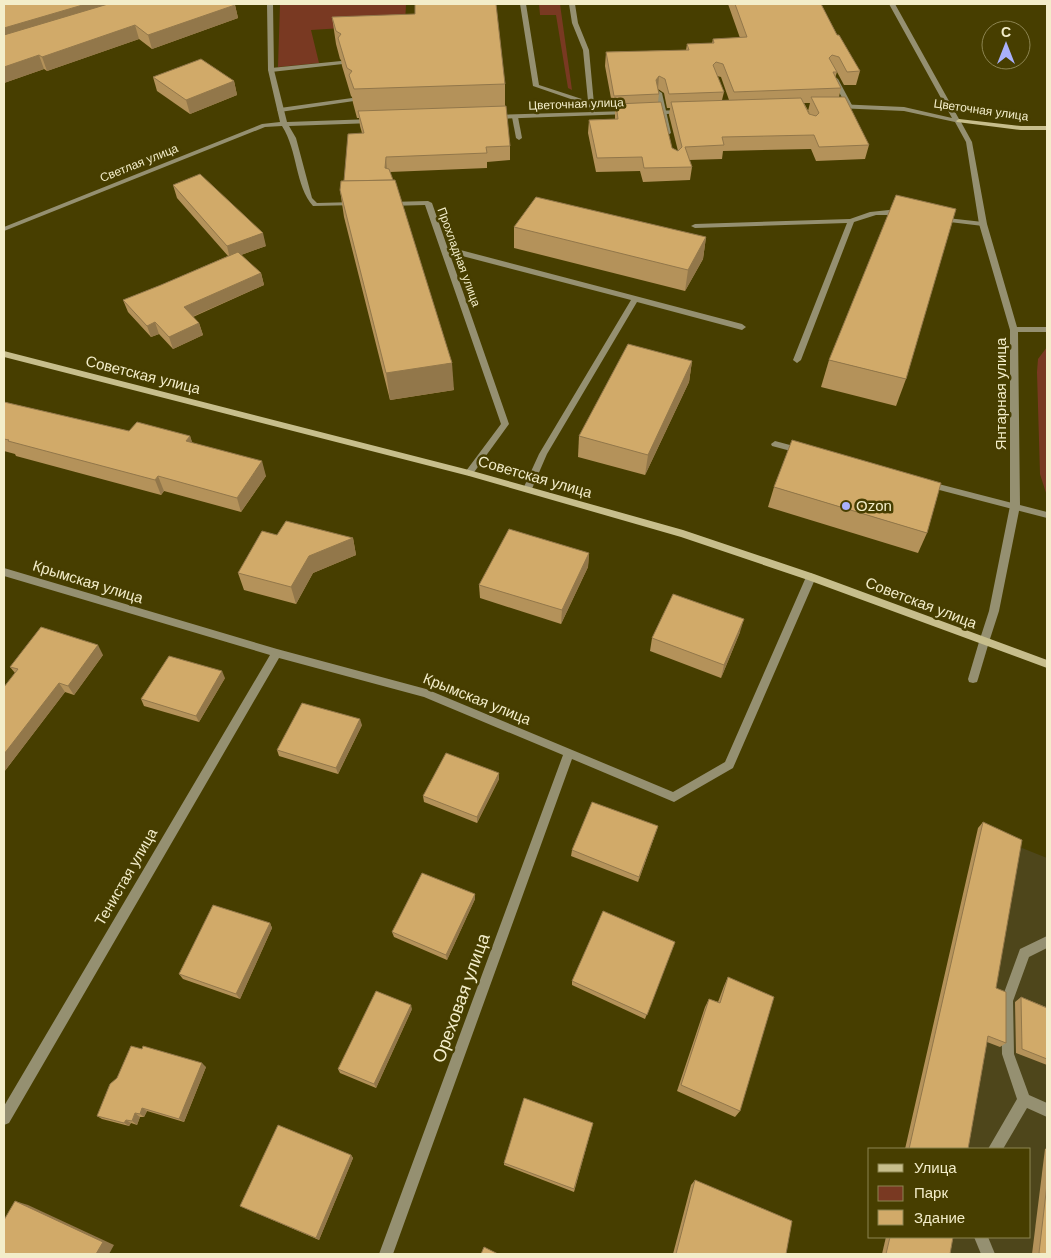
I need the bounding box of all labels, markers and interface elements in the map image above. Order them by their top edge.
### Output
north arrow [981,20,1031,70]
text: С [1001,24,1011,40]
street label: Цветочная улица [528,95,624,113]
street label: Цветочная улица [933,96,1030,124]
street label: Светлая улица [98,141,180,185]
street label: Прохладная улица [435,205,484,309]
street label: Янтарная улица [992,337,1009,450]
street label: Советская улица [84,352,203,397]
street label: Советская улица [476,452,595,501]
place label: Ozon [856,497,892,514]
marker: Ozon [840,500,852,512]
street label: Крымская улица [31,557,146,607]
street label: Советская улица [863,573,980,632]
street label: Крымская улица [421,669,534,728]
street label: Тенистая улица [91,825,161,928]
street label: Ореховая улица [428,930,494,1065]
legend [868,1148,1031,1238]
text: Улица [914,1159,957,1176]
text: Парк [914,1184,948,1201]
text: Здание [914,1209,965,1226]

